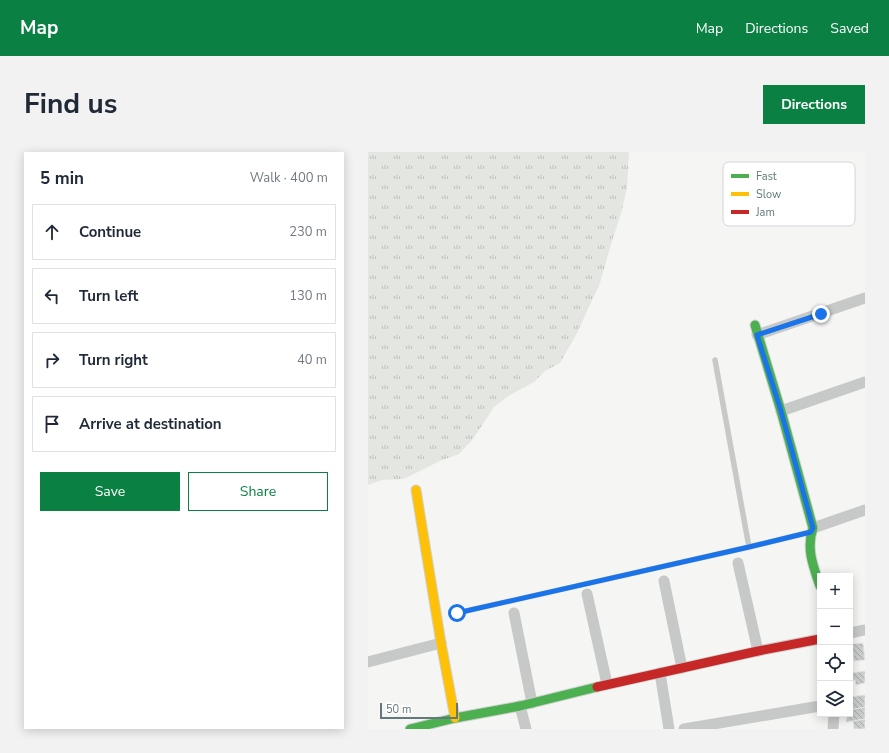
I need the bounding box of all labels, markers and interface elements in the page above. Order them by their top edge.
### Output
text: Map [20,15,58,41]
text: Map [696,19,723,38]
text: Directions [745,19,808,38]
text: Saved [830,19,869,38]
text: Find us [24,85,118,123]
button: Directions [763,85,865,124]
legend [723,162,855,226]
text: 5 min [40,167,84,190]
text: Walk · 400 m [250,169,328,187]
text: Fast [756,169,777,184]
text: Slow [756,187,781,202]
text: Jam [755,205,775,220]
icon: ahead [41,221,63,243]
text: Continue [79,222,141,242]
text: 230 m [289,223,327,241]
icon: left [41,285,63,307]
text: Turn left [79,286,138,306]
text: 130 m [289,287,327,305]
route end [812,305,830,323]
icon: right [41,349,63,371]
text: Turn right [79,350,148,370]
text: 40 m [297,351,327,369]
icon: arrive [41,413,63,435]
text: Arrive at destination [79,414,222,434]
button: Save [40,472,180,511]
button: Share [188,472,328,511]
map controls [817,573,853,717]
button: + [817,573,853,609]
route start [448,604,466,622]
button: − [817,609,853,645]
button: locate [817,645,853,681]
button: layers [817,681,853,717]
scale bar [380,701,458,720]
text: 50 m [386,702,411,717]

